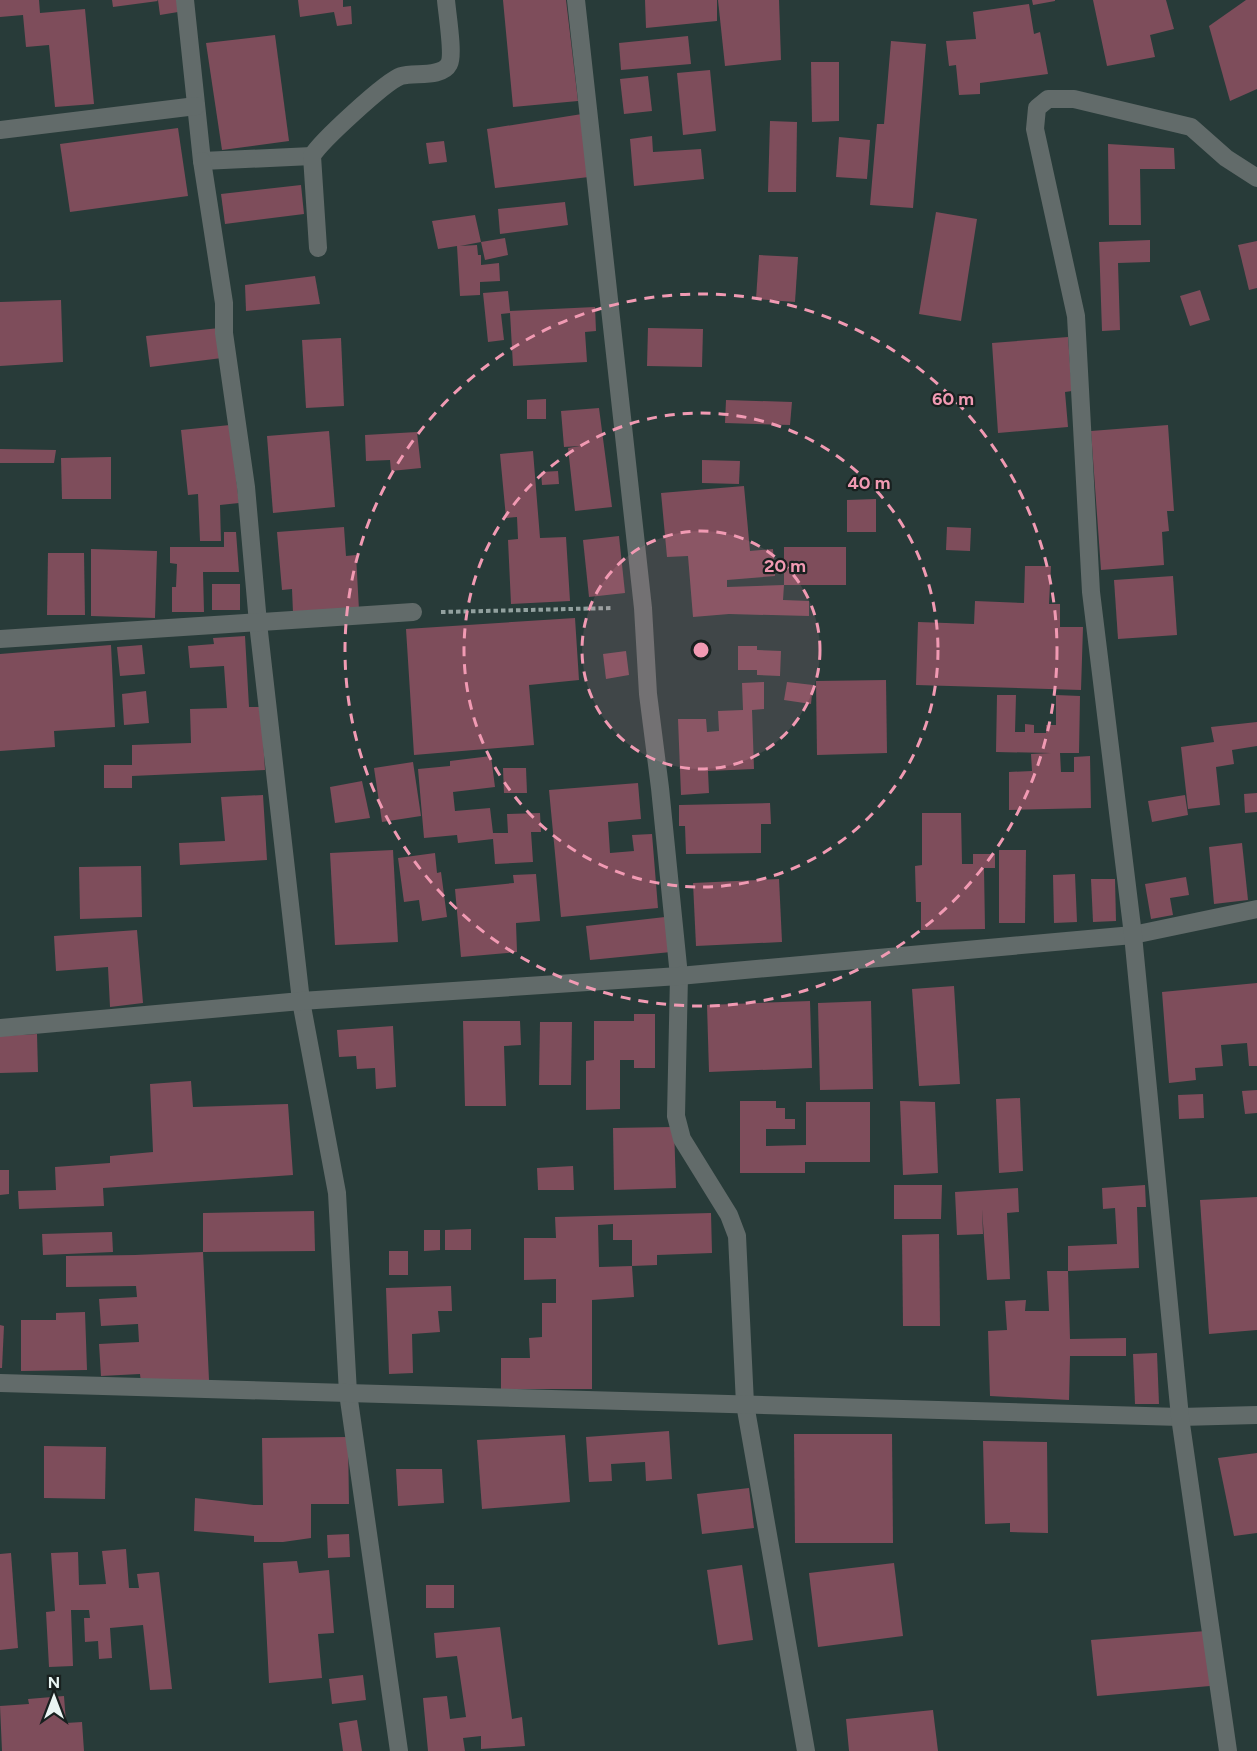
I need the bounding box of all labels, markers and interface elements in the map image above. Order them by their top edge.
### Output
text: 60 m [932,388,974,410]
text: 40 m [847,472,891,494]
text: 20 m [764,555,806,577]
centre of rings [691,640,711,660]
north arrow [24,1667,84,1727]
text: N [48,1673,60,1692]

